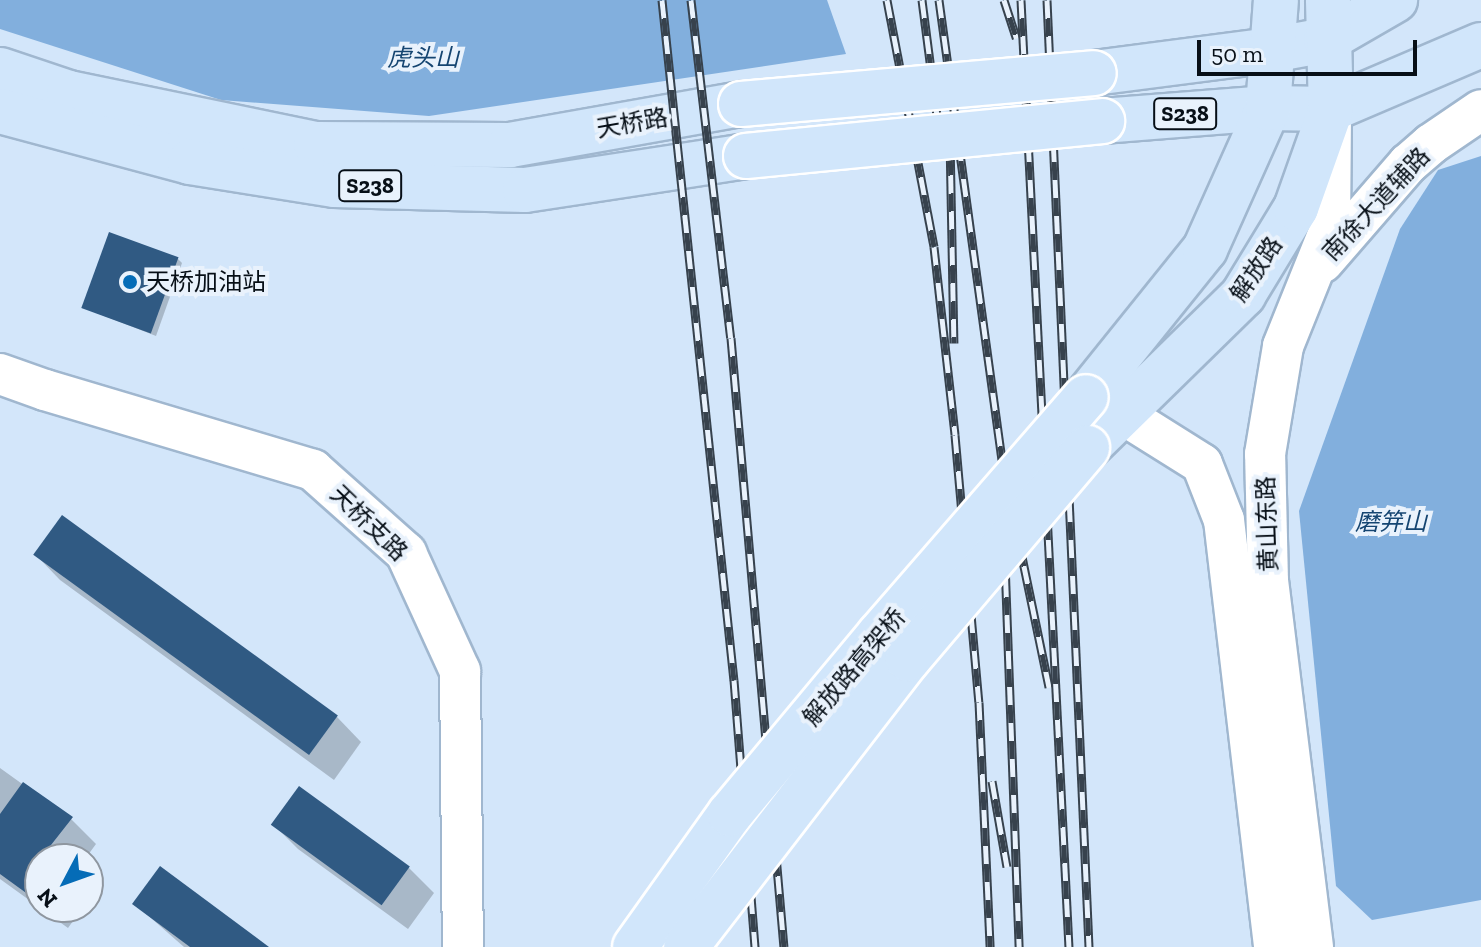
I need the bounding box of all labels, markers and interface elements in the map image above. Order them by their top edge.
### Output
scale bar [1201,24,1421,74]
text: 50 m [1211,39,1263,68]
park label: 虎头山 [387,44,459,72]
road number: S238 [1153,96,1217,132]
street label: 天桥路 [594,103,670,143]
street label: 南徐大道辅路 [1316,142,1436,266]
road number: S238 [338,168,402,204]
street label: 解放路 [1224,231,1288,307]
place label: 天桥加油站 [146,268,266,296]
marker: 天桥加油站 [121,273,139,291]
street label: 黄山东路 [1251,476,1283,572]
street label: 天桥支路 [324,479,414,567]
park label: 磨笄山 [1355,508,1427,536]
street label: 解放路高架桥 [797,603,911,731]
north arrow [24,843,104,923]
text: N [31,883,63,913]

